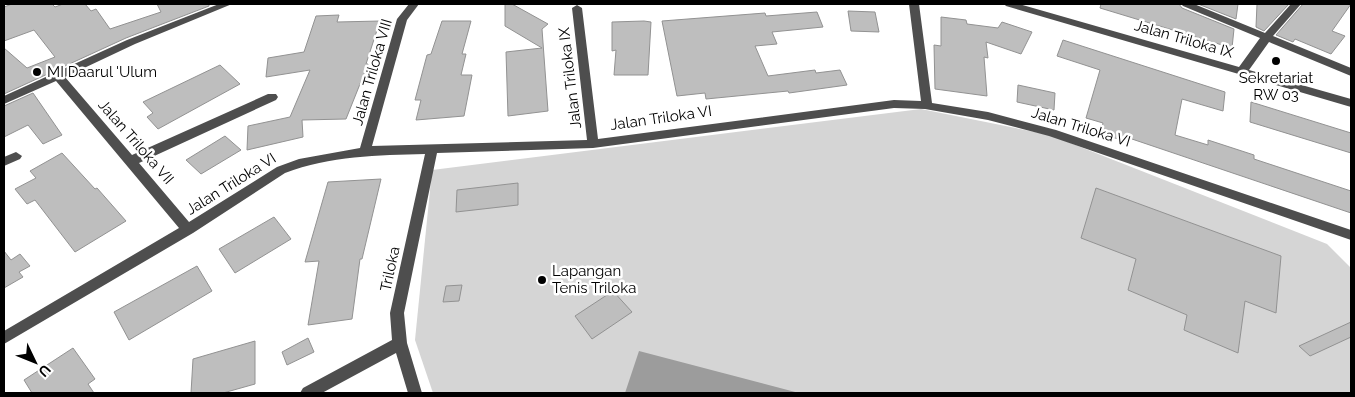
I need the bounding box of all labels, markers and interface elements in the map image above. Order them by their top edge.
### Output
street label: Jalan Triloka IX [1132,16,1236,62]
street label: Jalan Triloka VIII [348,17,396,127]
street label: Jalan Triloka IX [555,26,585,130]
marker: Sekretariat RW 03 [1270,55,1282,67]
place label: MI Daarul 'Ulum [47,63,157,81]
marker: MI Daarul 'Ulum [31,66,43,78]
place label: Sekretariat RW 03 [1239,69,1313,104]
street label: Jalan Triloka VII [94,96,178,188]
street label: Jalan Triloka VI [609,102,713,134]
street label: Jalan Triloka VI [1029,103,1133,151]
street label: Jalan Triloka VI [183,149,279,219]
street label: Triloka [376,245,404,293]
place label: Lapangan Tenis Triloka [552,262,636,297]
marker: Lapangan Tenis Triloka [536,274,548,286]
north arrow [10,337,60,387]
text: U [35,362,54,380]

